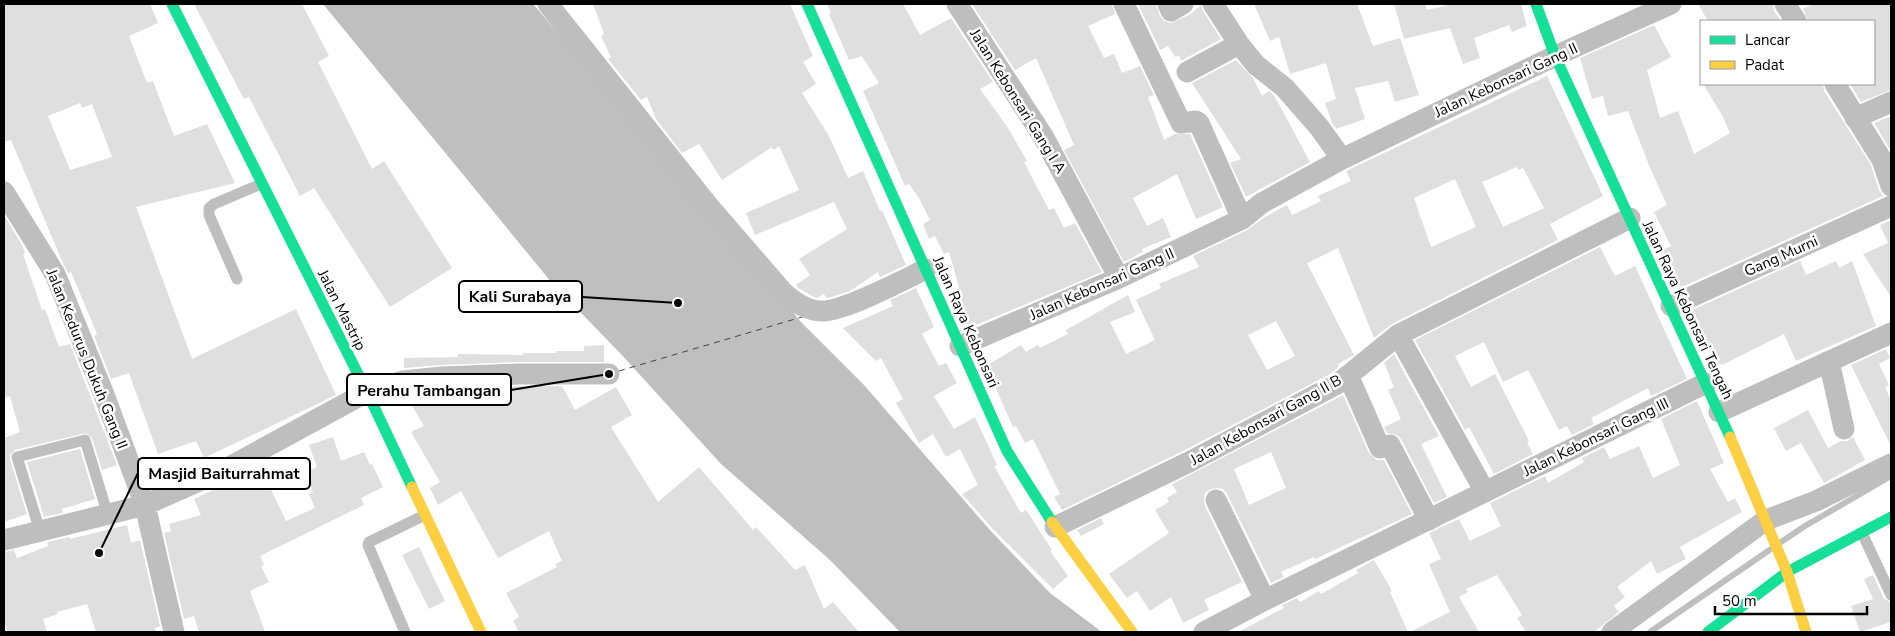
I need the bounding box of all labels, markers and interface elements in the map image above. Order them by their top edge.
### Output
legend [1700,20,1875,85]
street label: Jalan Kebonsari Gang I A [965,24,1071,177]
text: Lancar [1745,30,1790,50]
street label: Jalan Kebonsari Gang II [1430,38,1581,122]
text: Padat [1745,55,1785,75]
street label: Jalan Raya Kebonsari Tengah [1637,216,1738,403]
street label: Gang Murni [1741,231,1821,281]
street label: Jalan Kebonsari Gang II [1026,243,1177,325]
street label: Jalan Raya Kebonsari [928,252,1004,391]
street label: Jalan Kedurus Dukuh Gang II [41,265,132,452]
street label: Jalan Mastrip [313,265,371,354]
callout: Kali Surabaya [459,281,582,312]
text: Kali Surabaya [469,286,571,308]
street label: Jalan Kebonsari Gang II B [1186,370,1345,470]
callout: Perahu Tambangan [347,374,511,405]
text: Perahu Tambangan [357,380,501,402]
street label: Jalan Kebonsari Gang III [1519,393,1672,481]
callout: Masjid Baiturrahmat [138,458,310,489]
text: Masjid Baiturrahmat [148,463,301,485]
scale bar [1715,584,1868,616]
text: 50 m [1722,591,1757,611]

